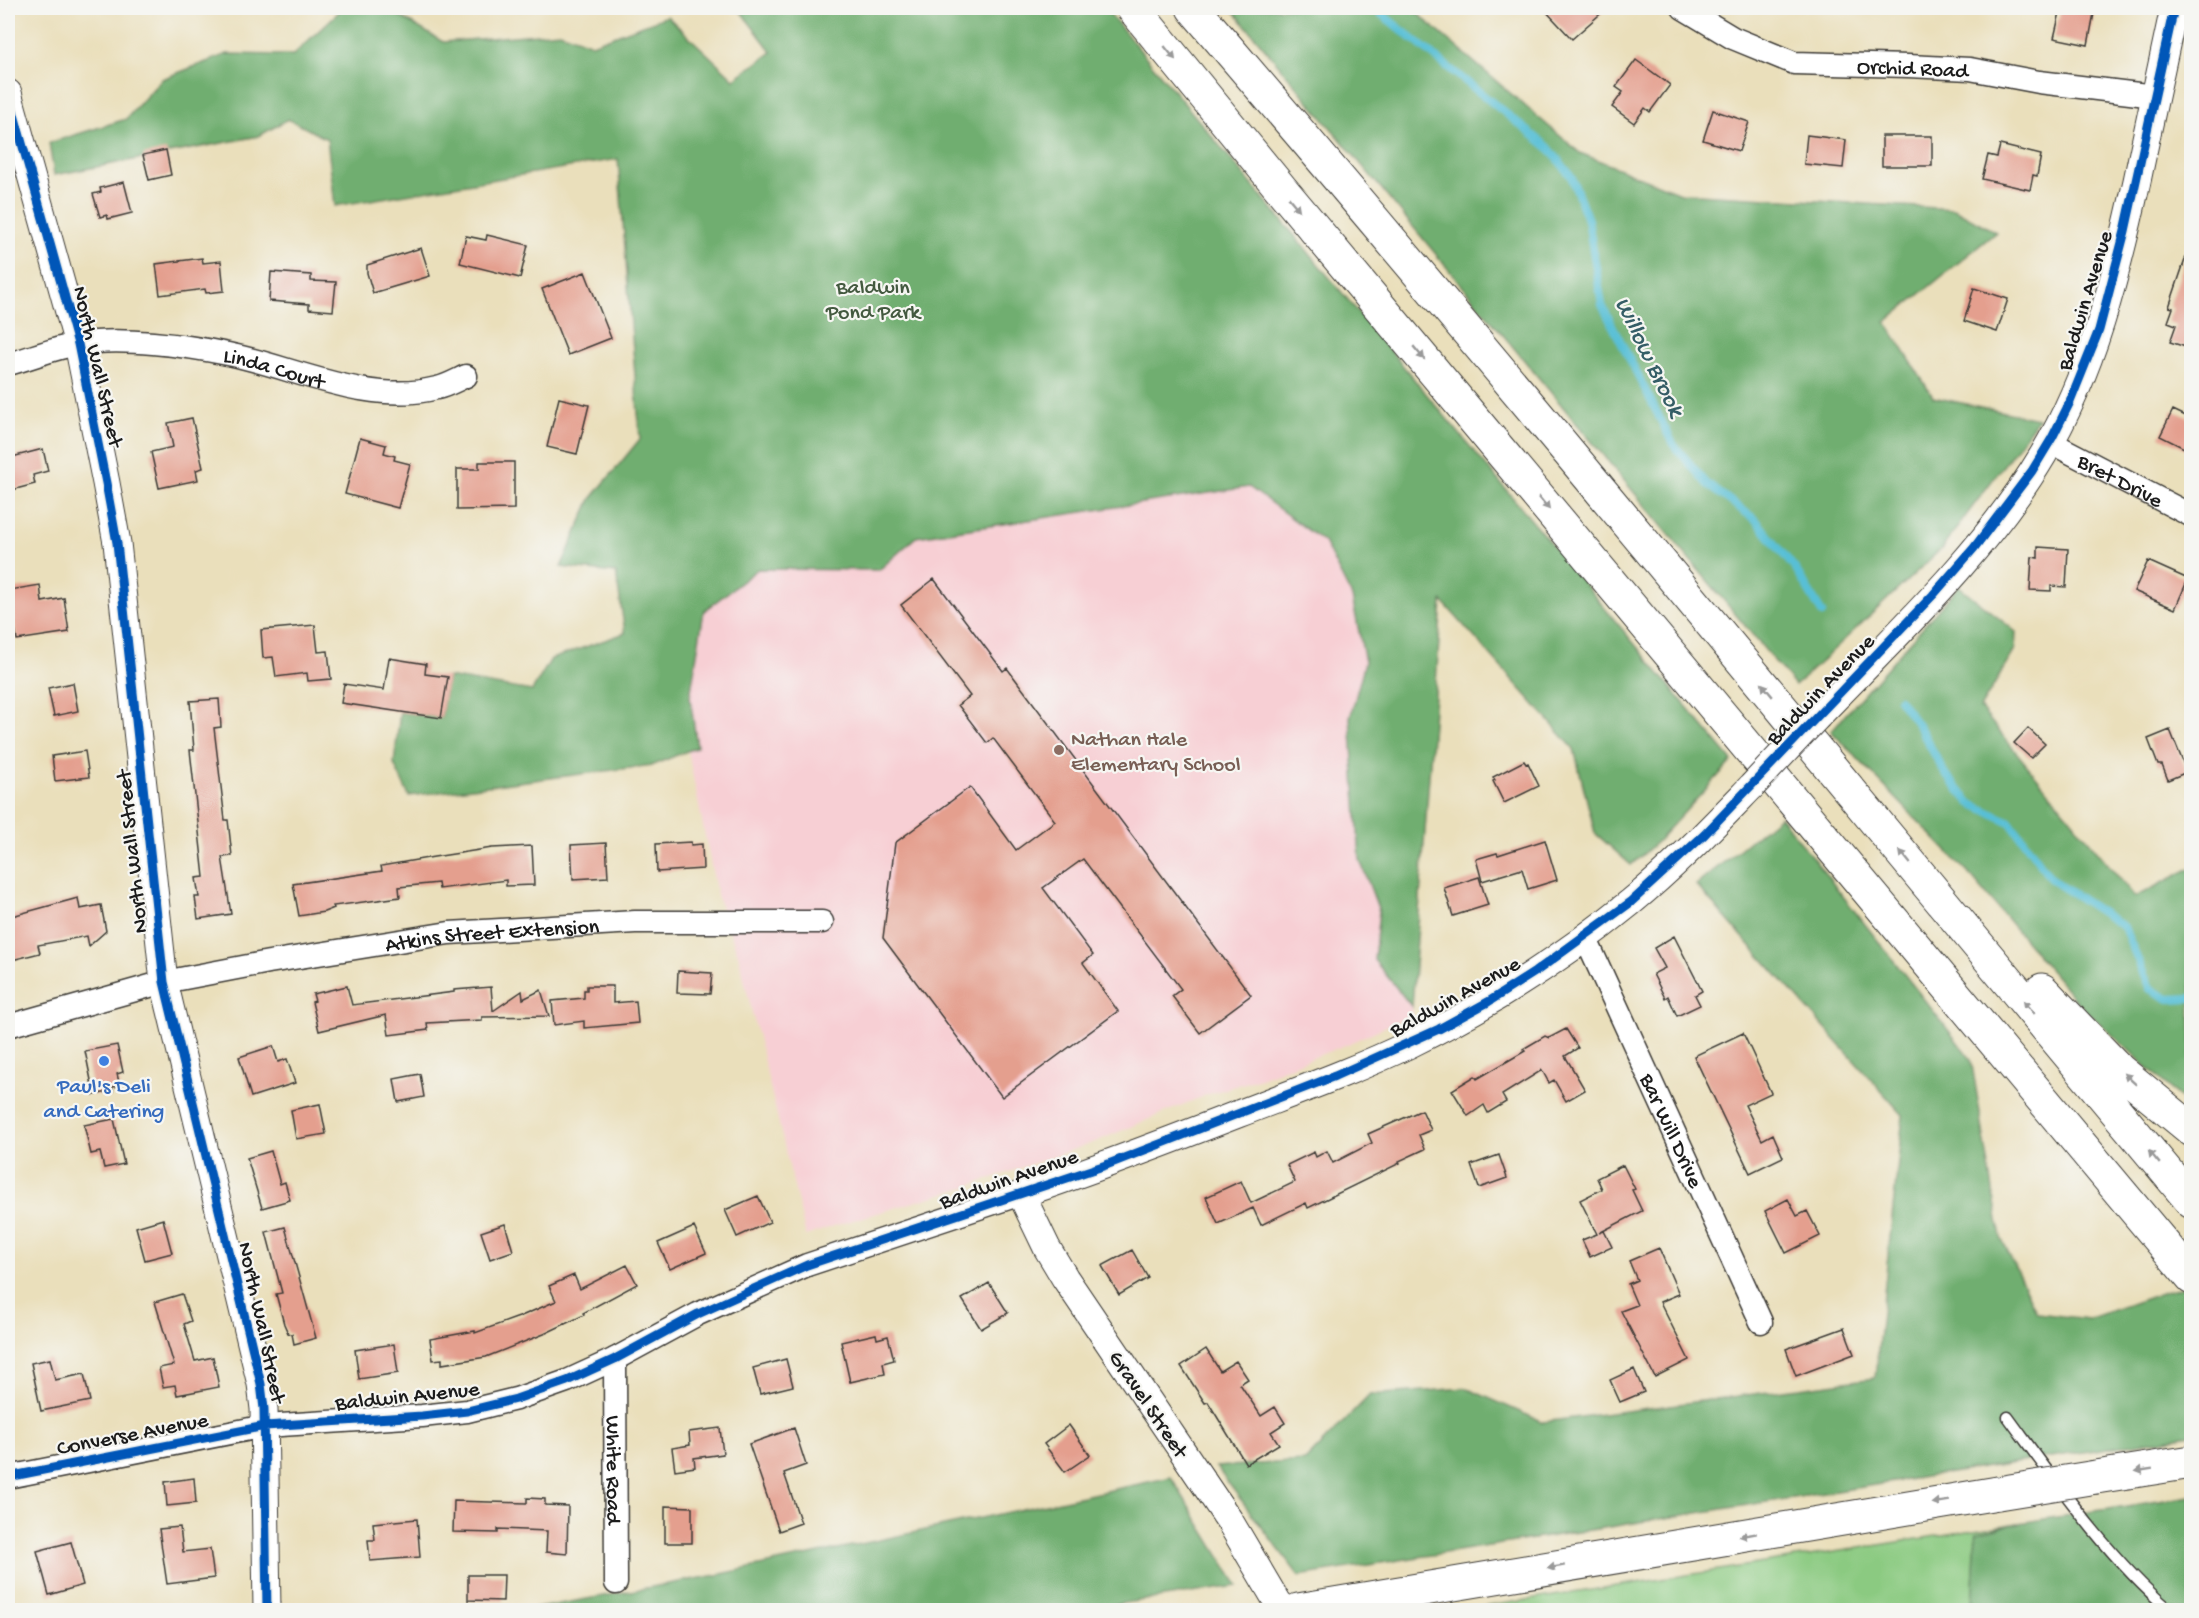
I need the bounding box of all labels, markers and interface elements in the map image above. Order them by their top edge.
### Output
one-way arrow [1163,45,1176,60]
street label: Orchid Road [1857,56,1971,86]
one-way arrow [1287,196,1299,211]
street label: Baldwin Avenue [2053,228,2121,375]
park label: Baldwin Pond Park [825,276,922,327]
street label: North Wall Street [65,284,128,452]
water label: Willow Brook [1606,293,1690,424]
street label: Linda Court [221,344,329,398]
one-way arrow [1412,345,1425,361]
street label: Bret Drive [2071,449,2167,516]
one-way arrow [1537,495,1550,511]
street label: Baldwin Avenue [1762,629,1882,753]
one-way arrow [1761,682,1774,698]
place label: Nathan Hale Elementary School [1071,728,1241,779]
marker: Nathan Hale Elementary School [1052,743,1066,757]
street label: North Wall Street [112,767,155,935]
one-way arrow [1898,849,1911,865]
street label: Atkins Street Extension [384,915,601,960]
street label: Baldwin Avenue [1385,952,1526,1045]
one-way arrow [2023,1000,2036,1015]
marker: Paul's Deli and Catering [97,1054,111,1068]
street label: Bar Will Drive [1632,1069,1707,1193]
one-way arrow [2123,1073,2138,1086]
place label: Paul's Deli and Catering [44,1075,164,1126]
street label: Baldwin Avenue [936,1145,1083,1217]
one-way arrow [2148,1150,2161,1165]
street label: North Wall Street [230,1240,290,1408]
street label: Gravel Street [1101,1347,1193,1465]
street label: Baldwin Avenue [333,1377,481,1419]
street label: Converse Avenue [55,1408,211,1463]
street label: White Road [598,1415,625,1527]
one-way arrow [2134,1465,2153,1474]
one-way arrow [1931,1498,1950,1507]
one-way arrow [1739,1530,1758,1539]
one-way arrow [1546,1563,1565,1572]

